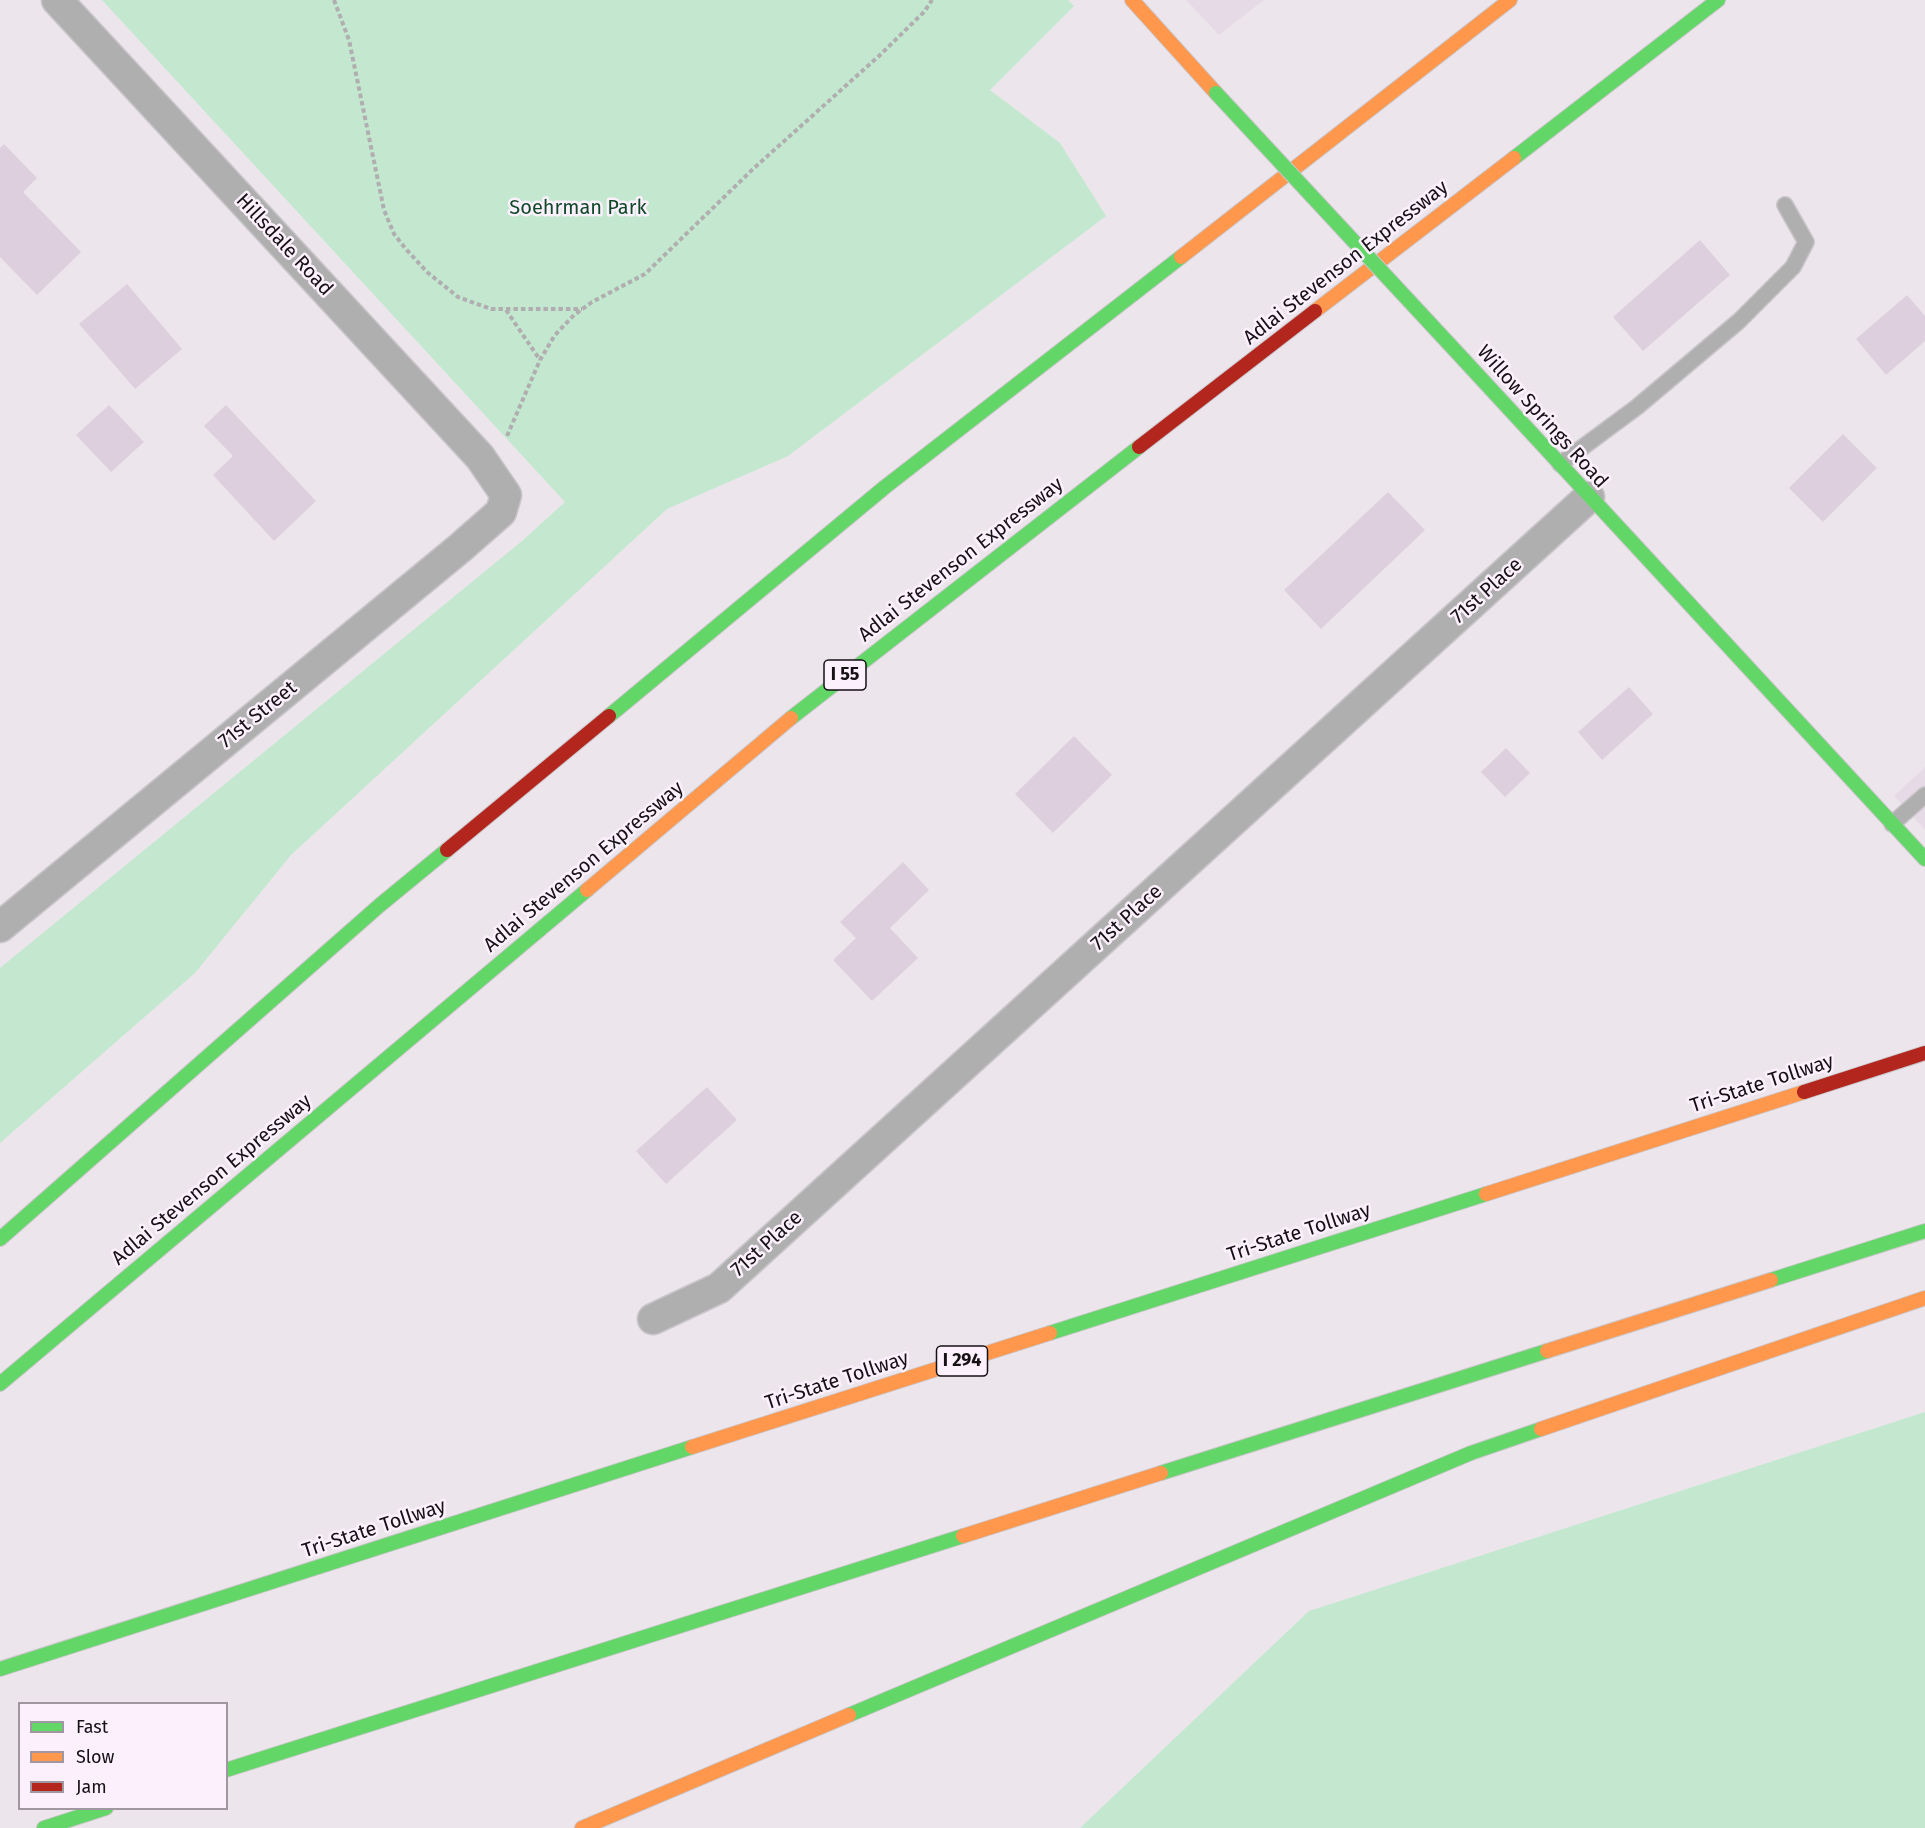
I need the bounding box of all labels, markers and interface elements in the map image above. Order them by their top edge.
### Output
street label: Adlai Stevenson Expressway [1239,176,1453,350]
street label: Hillsdale Road [231,189,337,301]
park label: Soehrman Park [509,196,647,220]
street label: Willow Springs Road [1472,341,1612,493]
street label: Adlai Stevenson Expressway [854,473,1068,647]
street label: 71st Place [1447,553,1527,629]
road number: I 55 [824,660,866,690]
street label: 71st Street [214,676,302,754]
street label: Adlai Stevenson Expressway [479,776,689,958]
street label: 71st Place [1087,880,1167,956]
street label: Tri-State Tollway [1687,1049,1837,1119]
street label: Adlai Stevenson Expressway [107,1089,317,1271]
street label: Tri-State Tollway [1224,1198,1374,1268]
street label: 71st Place [727,1206,807,1282]
street label: Tri-State Tollway [762,1346,912,1416]
road number: I 294 [936,1346,988,1376]
street label: Tri-State Tollway [299,1494,449,1564]
legend [18,1702,228,1810]
text: Fast [76,1716,108,1738]
text: Slow [76,1746,114,1768]
text: Jam [76,1776,107,1798]

